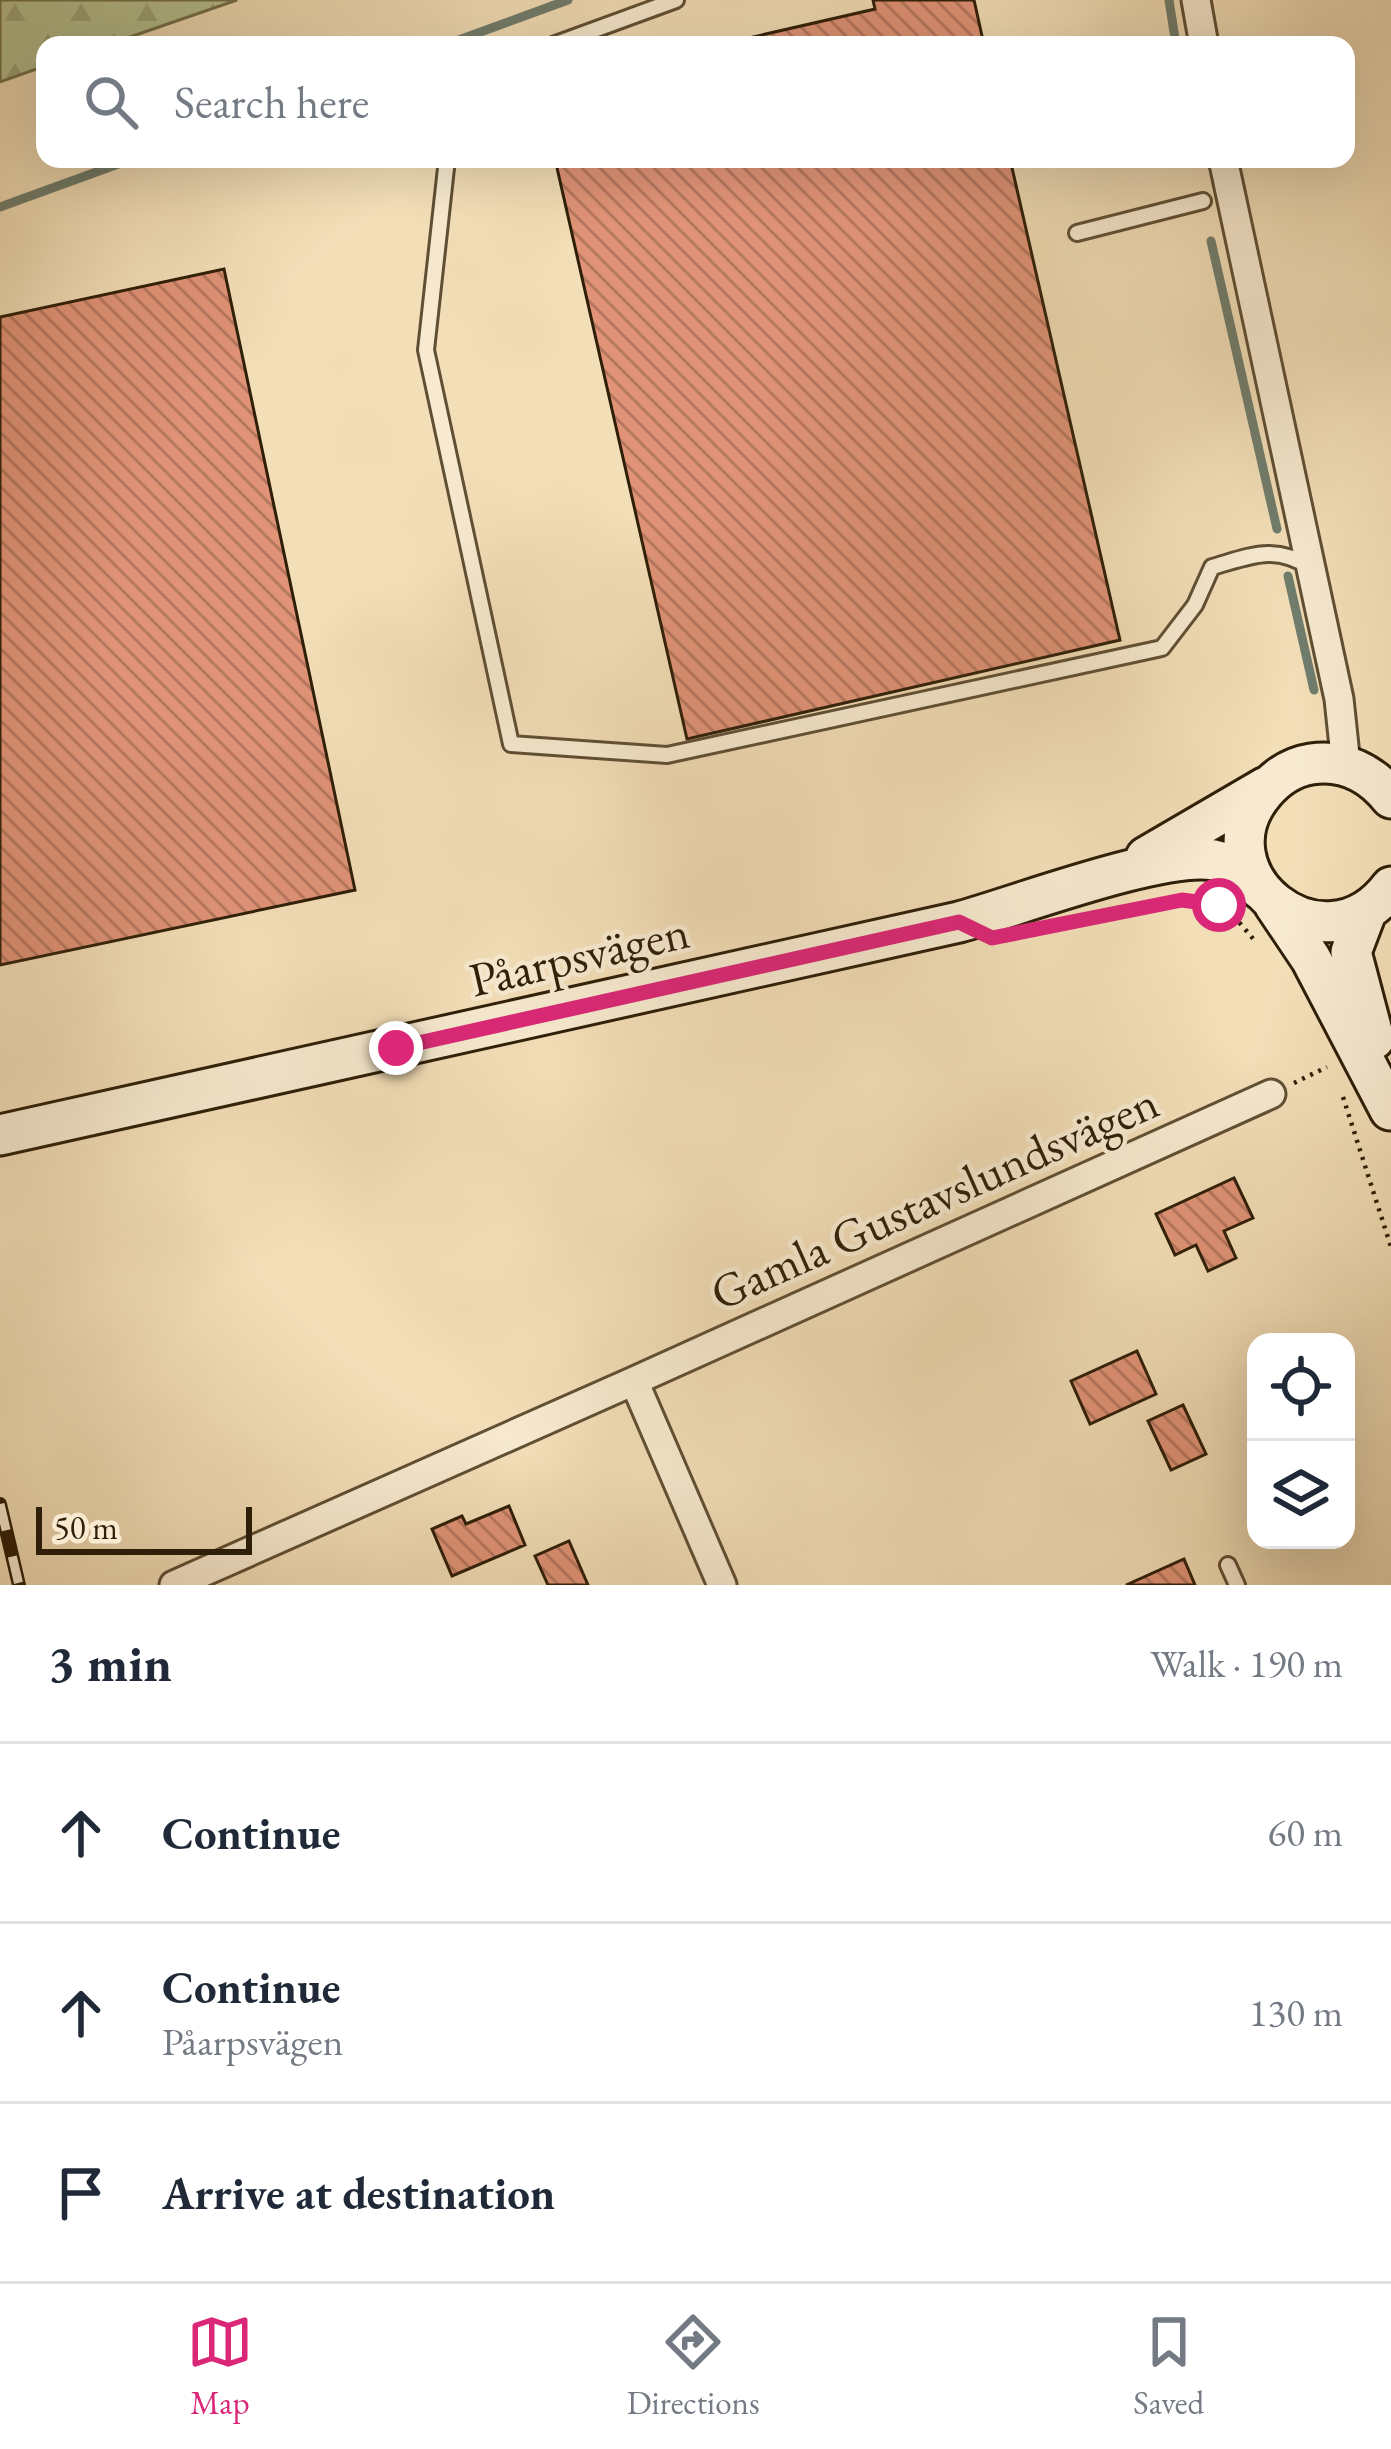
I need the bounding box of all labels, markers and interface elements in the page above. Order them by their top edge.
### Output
search box [36,36,1355,168]
icon: search [78,69,144,135]
text: Search here [174,73,369,131]
route start [1192,878,1246,932]
street label: Påarpsvägen [463,900,695,1010]
route end [369,1021,423,1075]
street label: Gamla Gustavslundsvägen [700,1070,1168,1324]
map controls [1247,1333,1355,1549]
button: locate [1247,1333,1355,1441]
button: layers [1247,1441,1355,1549]
scale bar [36,1501,252,1554]
text: 50 m [54,1506,118,1549]
text: 3 min [48,1630,172,1696]
text: Walk · 190 m [1150,1638,1343,1689]
icon: ahead [48,1800,114,1866]
text: Continue [162,1804,340,1862]
text: 60 m [1267,1807,1343,1858]
text: Continue [162,1958,340,2016]
icon: ahead [48,1980,114,2046]
text: 130 m [1249,1987,1343,2038]
text: Påarpsvägen [162,2016,343,2067]
icon: arrive [48,2160,114,2226]
text: Arrive at destination [162,2164,555,2222]
tab: Map [187,2309,253,2424]
tab: Directions [627,2309,760,2424]
tab: Saved [1133,2309,1204,2424]

